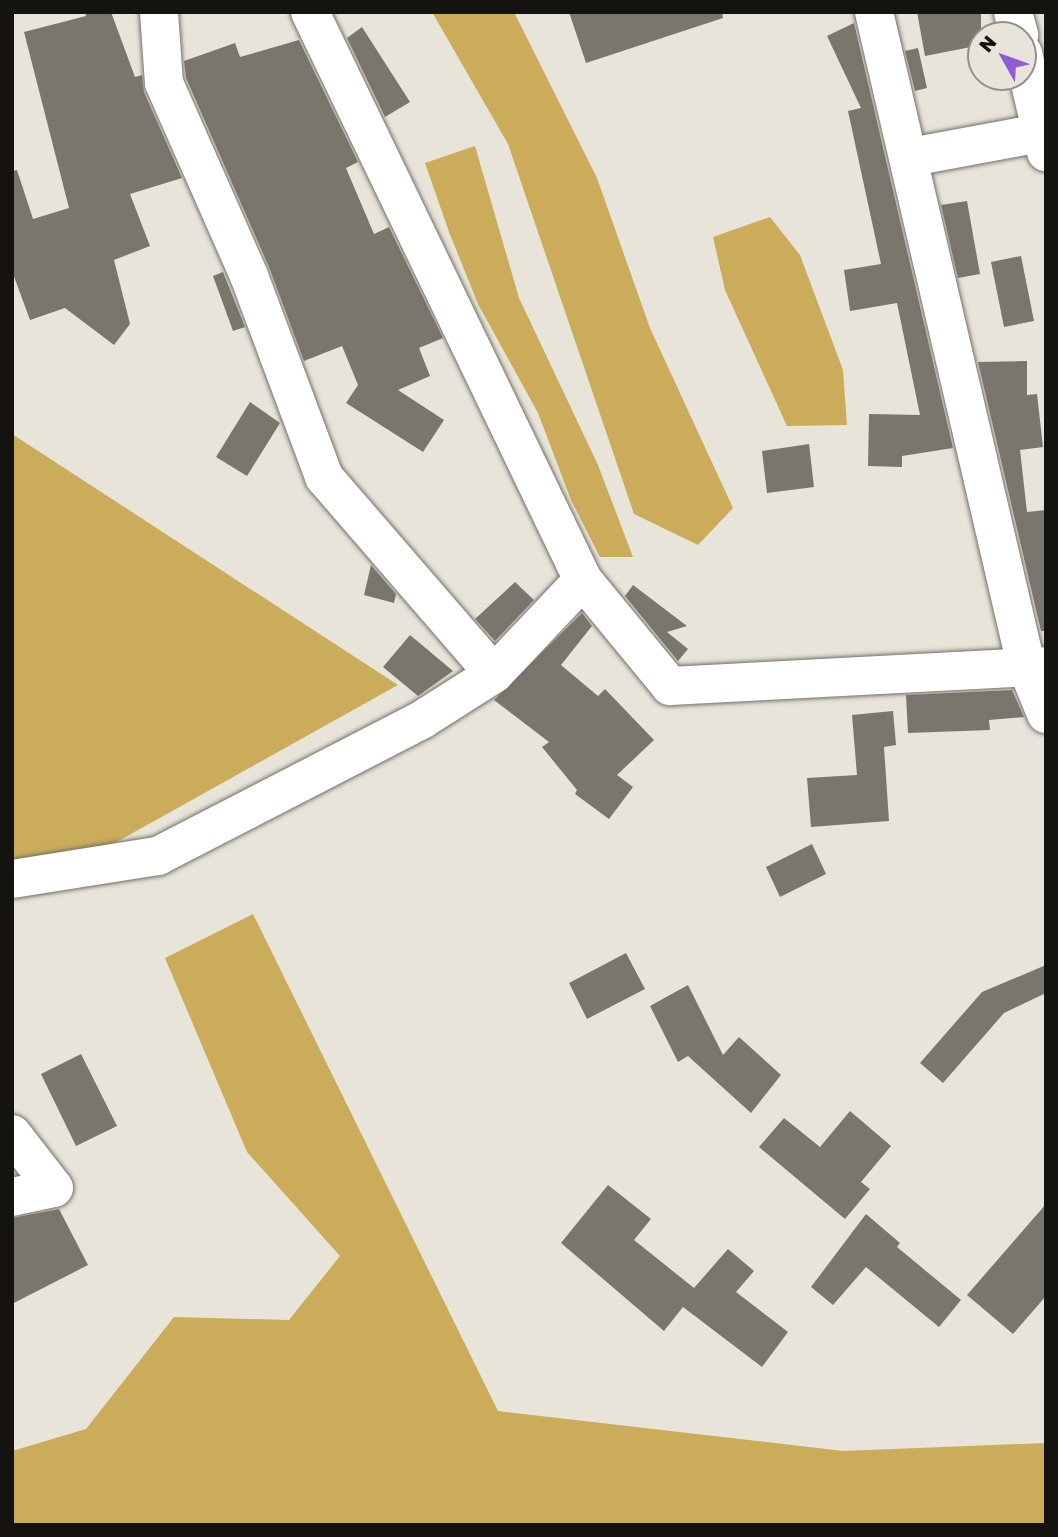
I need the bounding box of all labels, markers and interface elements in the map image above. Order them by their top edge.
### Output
north arrow [967,21,1037,91]
text: N [974,31,1001,56]

